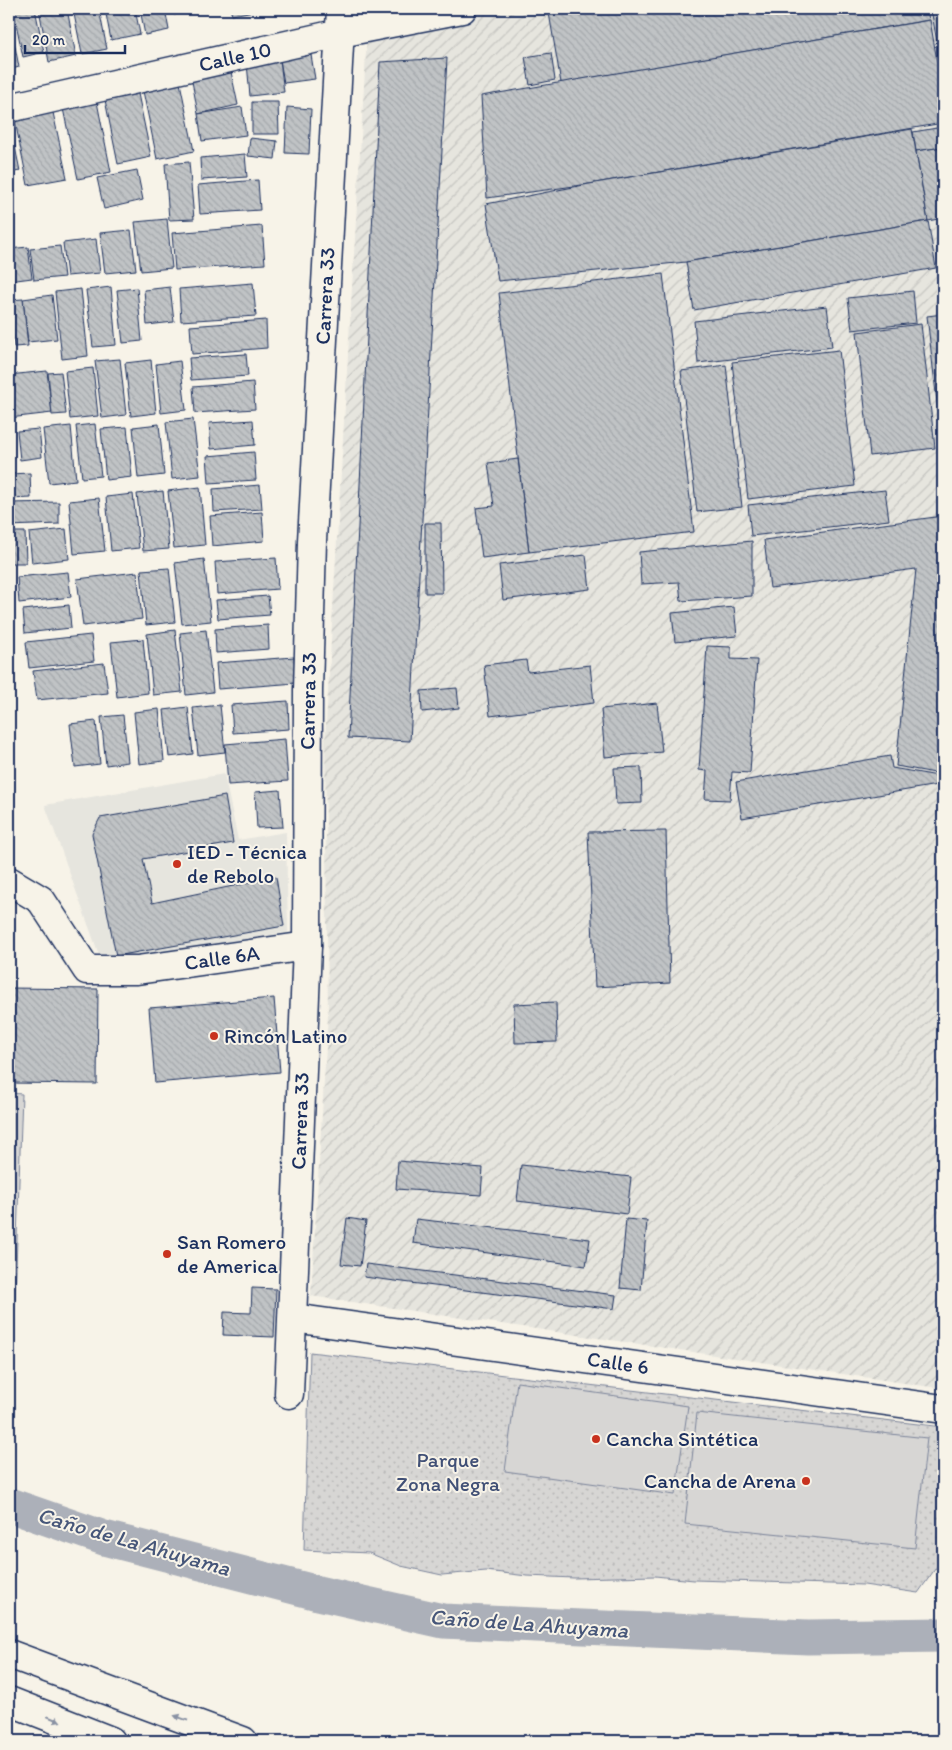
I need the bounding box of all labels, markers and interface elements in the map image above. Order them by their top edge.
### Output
scale bar [25,22,125,54]
text: 20 m [32,31,66,49]
street label: Calle 10 [196,36,274,77]
street label: Carrera 33 [309,247,340,345]
street label: Carrera 33 [294,652,321,750]
place label: IED - Técnica de Rebolo [187,839,307,888]
marker: IED - Técnica de Rebolo [171,858,183,870]
street label: Calle 6A [183,940,262,975]
place label: Rincón Latino [224,1023,347,1048]
marker: Rincón Latino [208,1030,220,1042]
street label: Carrera 33 [285,1072,314,1170]
place label: San Romero de America [177,1229,286,1278]
marker: San Romero de America [161,1248,173,1260]
street label: Calle 6 [586,1346,651,1379]
place label: Cancha Sintética [606,1426,758,1451]
marker: Cancha Sintética [590,1433,602,1445]
park label: Parque Zona Negra [396,1447,500,1496]
place label: Cancha de Arena [644,1468,796,1493]
marker: Cancha de Arena [800,1475,812,1487]
water label: Caño de La Ahuyama [34,1501,234,1582]
water label: Caño de La Ahuyama [429,1603,630,1644]
one-way arrow [173,1714,188,1722]
one-way arrow [47,1715,61,1723]

